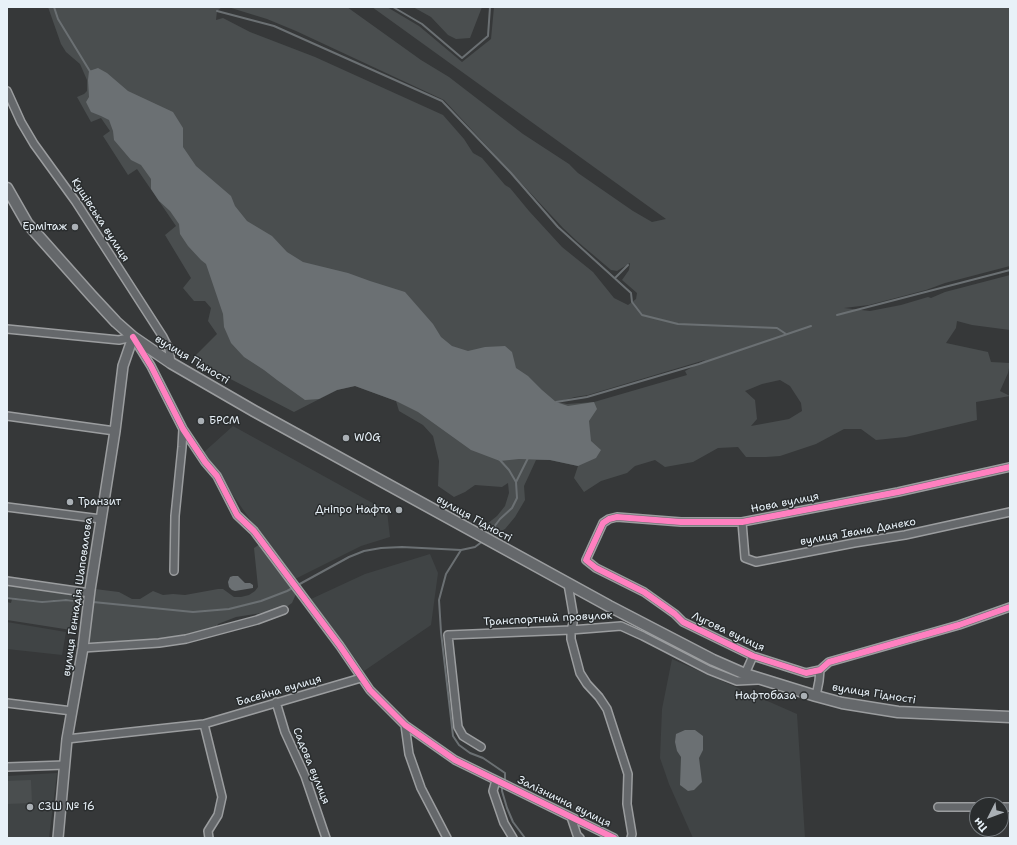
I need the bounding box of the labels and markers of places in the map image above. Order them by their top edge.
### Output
place label: Ермітаж [22,220,67,234]
marker: Ермітаж [70,222,80,232]
place label: БРСМ [209,414,240,428]
marker: БРСМ [196,416,206,426]
place label: WOG [354,431,381,445]
marker: WOG [341,433,351,443]
place label: Транзит [78,495,121,509]
marker: Транзит [65,497,75,507]
place label: Дніпро Нафта [315,503,391,517]
marker: Дніпро Нафта [394,505,404,515]
place label: Нафтобаза [735,689,796,703]
marker: Нафтобаза [799,691,809,701]
place label: СЗШ № 16 [38,800,95,814]
marker: СЗШ № 16 [25,802,35,812]

